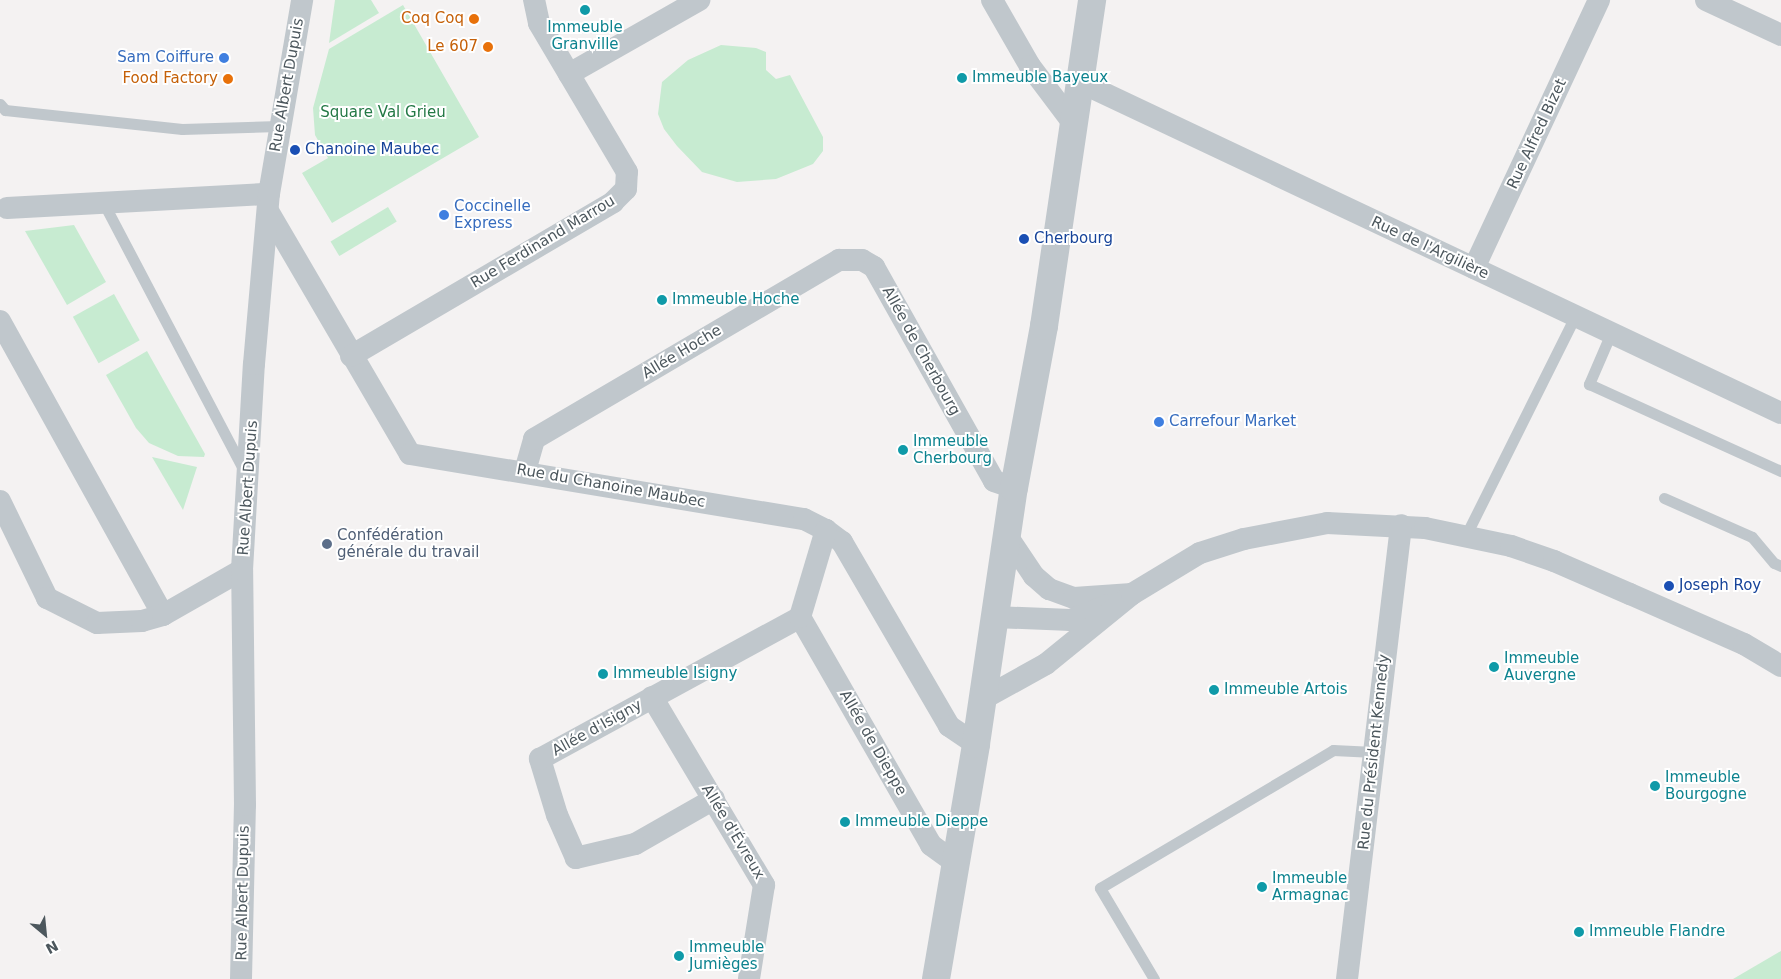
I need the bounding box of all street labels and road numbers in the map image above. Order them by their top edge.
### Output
street label: Rue Albert Dupuis [266,17,308,153]
street label: Rue Alfred Bizet [1504,76,1570,192]
street label: Rue Ferdinand Marrou [468,192,618,292]
street label: Rue de l'Argilière [1368,213,1492,283]
street label: Allée de Cherbourg [878,284,964,418]
street label: Allée Hoche [639,321,725,383]
street label: Rue Albert Dupuis [234,420,262,556]
street label: Rue du Chanoine Maubec [515,461,707,511]
street label: Rue du Président Kennedy [1355,653,1393,851]
street label: Allée de Dieppe [836,687,910,799]
street label: Allée d'Isigny [549,696,645,760]
street label: Allée d'Évreux [698,781,768,883]
street label: Rue Albert Dupuis [233,825,253,961]

